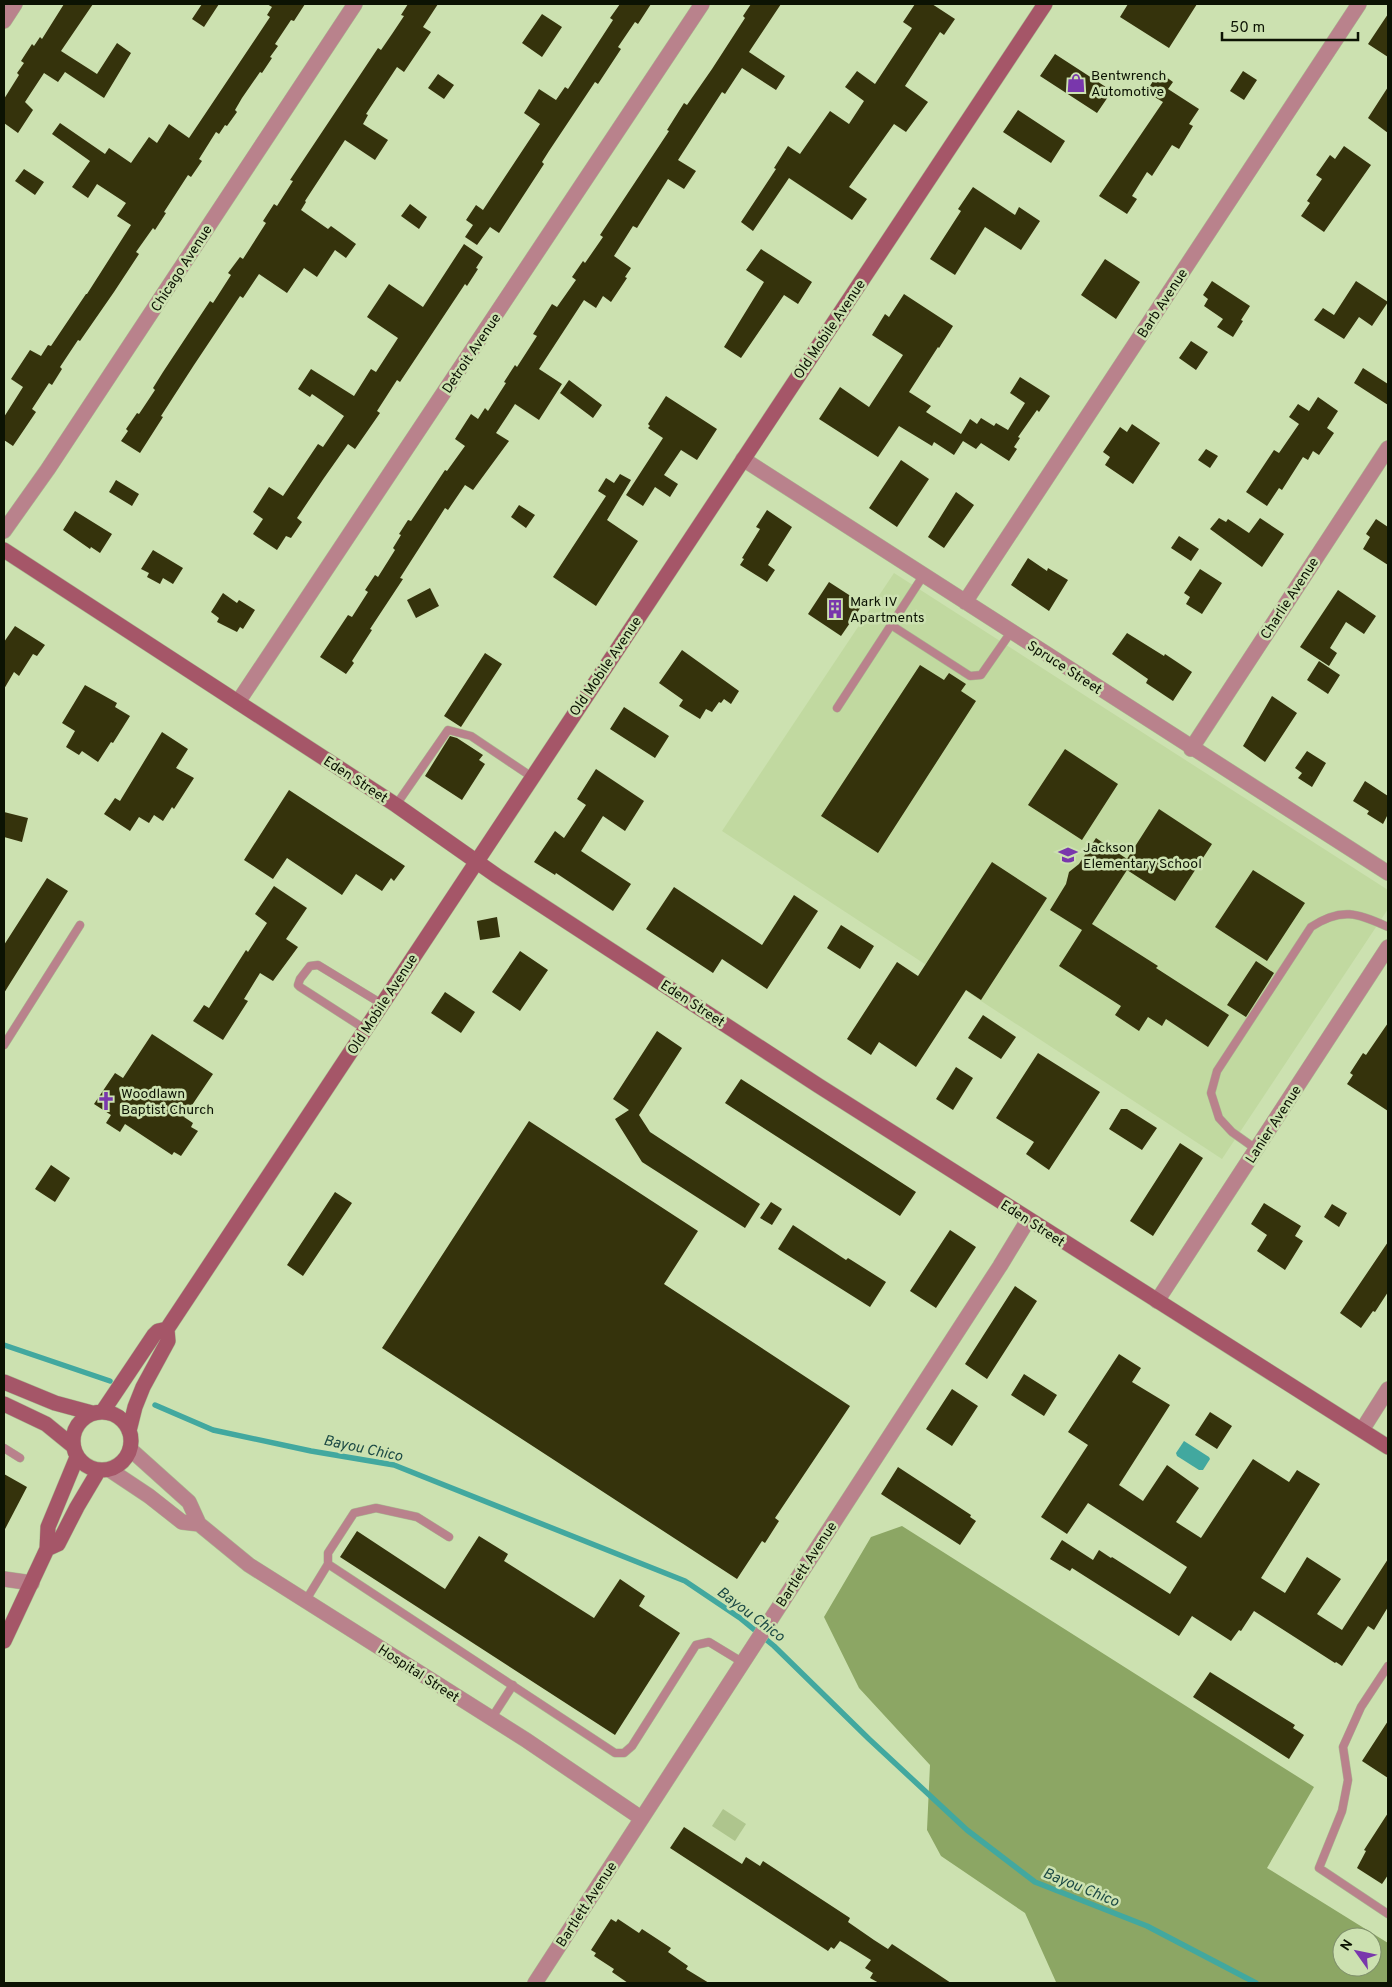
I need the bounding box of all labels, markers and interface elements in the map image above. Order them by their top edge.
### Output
scale bar [1222,10,1358,42]
text: 50 m [1230,19,1265,38]
place label: Bentwrench Automotive [1091,68,1166,101]
shop icon: Bentwrench Automotive [1065,72,1087,94]
street label: Chicago Avenue [148,222,217,315]
street label: Barb Avenue [1134,266,1192,342]
street label: Old Mobile Avenue [791,277,870,383]
street label: Detroit Avenue [439,311,505,397]
street label: Charlie Avenue [1257,555,1323,643]
place label: Mark IV Apartments [850,594,925,627]
building icon: Mark IV Apartments [824,598,846,620]
street label: Old Mobile Avenue [567,614,646,720]
street label: Spruce Street [1024,638,1105,699]
street label: Eden Street [320,753,390,807]
place label: Jackson Elementary School [1083,840,1202,873]
school or university icon: Jackson Elementary School [1057,844,1079,866]
street label: Old Mobile Avenue [344,951,422,1058]
street label: Eden Street [657,977,727,1031]
street label: Lanier Avenue [1243,1083,1306,1167]
place label: Woodlawn Baptist Church [121,1086,214,1119]
church icon: Woodlawn Baptist Church [95,1090,117,1112]
street label: Eden Street [997,1197,1067,1251]
water label: Bayou Chico [321,1432,404,1467]
street label: Bartlett Avenue [773,1519,841,1611]
water label: Bayou Chico [712,1583,788,1647]
street label: Hospital Street [374,1642,462,1707]
street label: Bartlett Avenue [553,1859,621,1951]
water label: Bayou Chico [1040,1865,1121,1912]
north arrow [1332,1927,1382,1977]
text: N [1337,1937,1357,1955]

